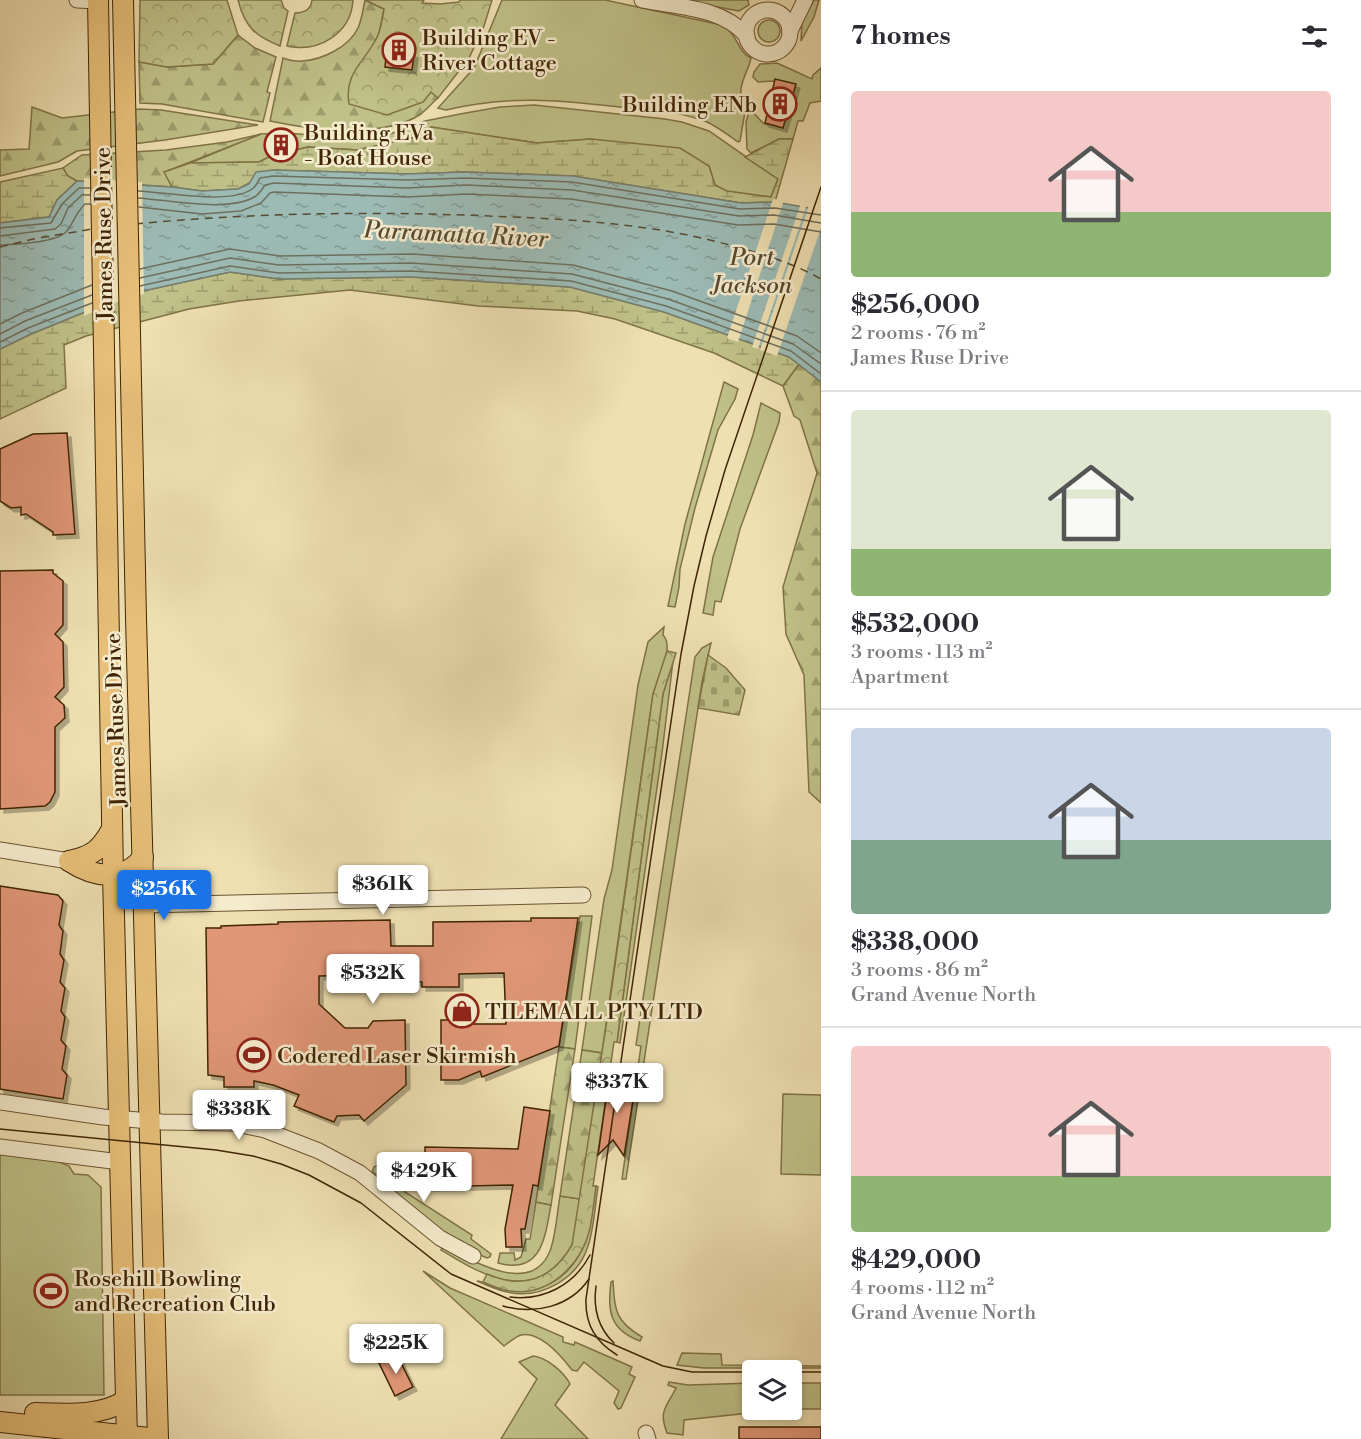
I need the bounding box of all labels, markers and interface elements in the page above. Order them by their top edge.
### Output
text: 7 homes [851,20,951,52]
icon: filters [1298,20,1331,53]
place label: Building EV - River Cottage [421,25,557,77]
building icon: Building EV - River Cottage [381,32,417,68]
building icon: Building ENb [762,86,798,122]
place label: Building ENb [621,92,757,119]
place label: Building EVa - Boat House [303,120,435,172]
building icon: Building EVa - Boat House [263,127,299,163]
icon: home [1037,130,1145,238]
street label: James Ruse Drive [89,147,120,322]
water label: Parramatta River [362,215,550,255]
water label: Port Jackson [709,243,793,301]
text: $256,000 [851,289,980,321]
text: 2 rooms · 76 m² [851,321,985,346]
text: James Ruse Drive [851,346,1009,371]
icon: home [1037,449,1145,557]
text: $532,000 [851,608,979,640]
street label: James Ruse Drive [100,633,133,808]
text: 3 rooms · 113 m² [851,640,992,665]
text: Apartment [851,665,949,690]
icon: home [1037,767,1145,875]
pin: $361K [341,865,425,916]
pin: $256K [122,870,206,921]
text: $361K [352,872,414,897]
text: $256K [131,877,197,902]
text: $338,000 [851,926,979,958]
pin: $532K [331,954,415,1005]
text: 3 rooms · 86 m² [851,958,988,983]
text: $532K [340,961,406,986]
text: Grand Avenue North [851,983,1036,1008]
shop icon: TILEMALL PTY LTD [444,993,480,1029]
place label: TILEMALL PTY LTD [485,999,703,1026]
sports icon: Codered Laser Skirmish [236,1037,272,1073]
place label: Codered Laser Skirmish [277,1043,517,1070]
pin: $337K [575,1063,659,1114]
text: $337K [585,1070,649,1095]
icon: home [1037,1085,1145,1193]
pin: $338K [197,1090,281,1141]
text: $338K [207,1097,271,1122]
pin: $429K [382,1152,466,1203]
text: $429K [391,1159,457,1184]
text: $429,000 [851,1244,981,1276]
place label: Rosehill Bowling and Recreation Club [74,1266,276,1318]
sports icon: Rosehill Bowling and Recreation Club [33,1273,69,1309]
text: 4 rooms · 112 m² [851,1276,994,1301]
text: Grand Avenue North [851,1301,1036,1326]
pin: $225K [354,1324,438,1375]
text: $225K [363,1331,429,1356]
map controls [742,1360,802,1420]
button: layers [742,1360,802,1420]

